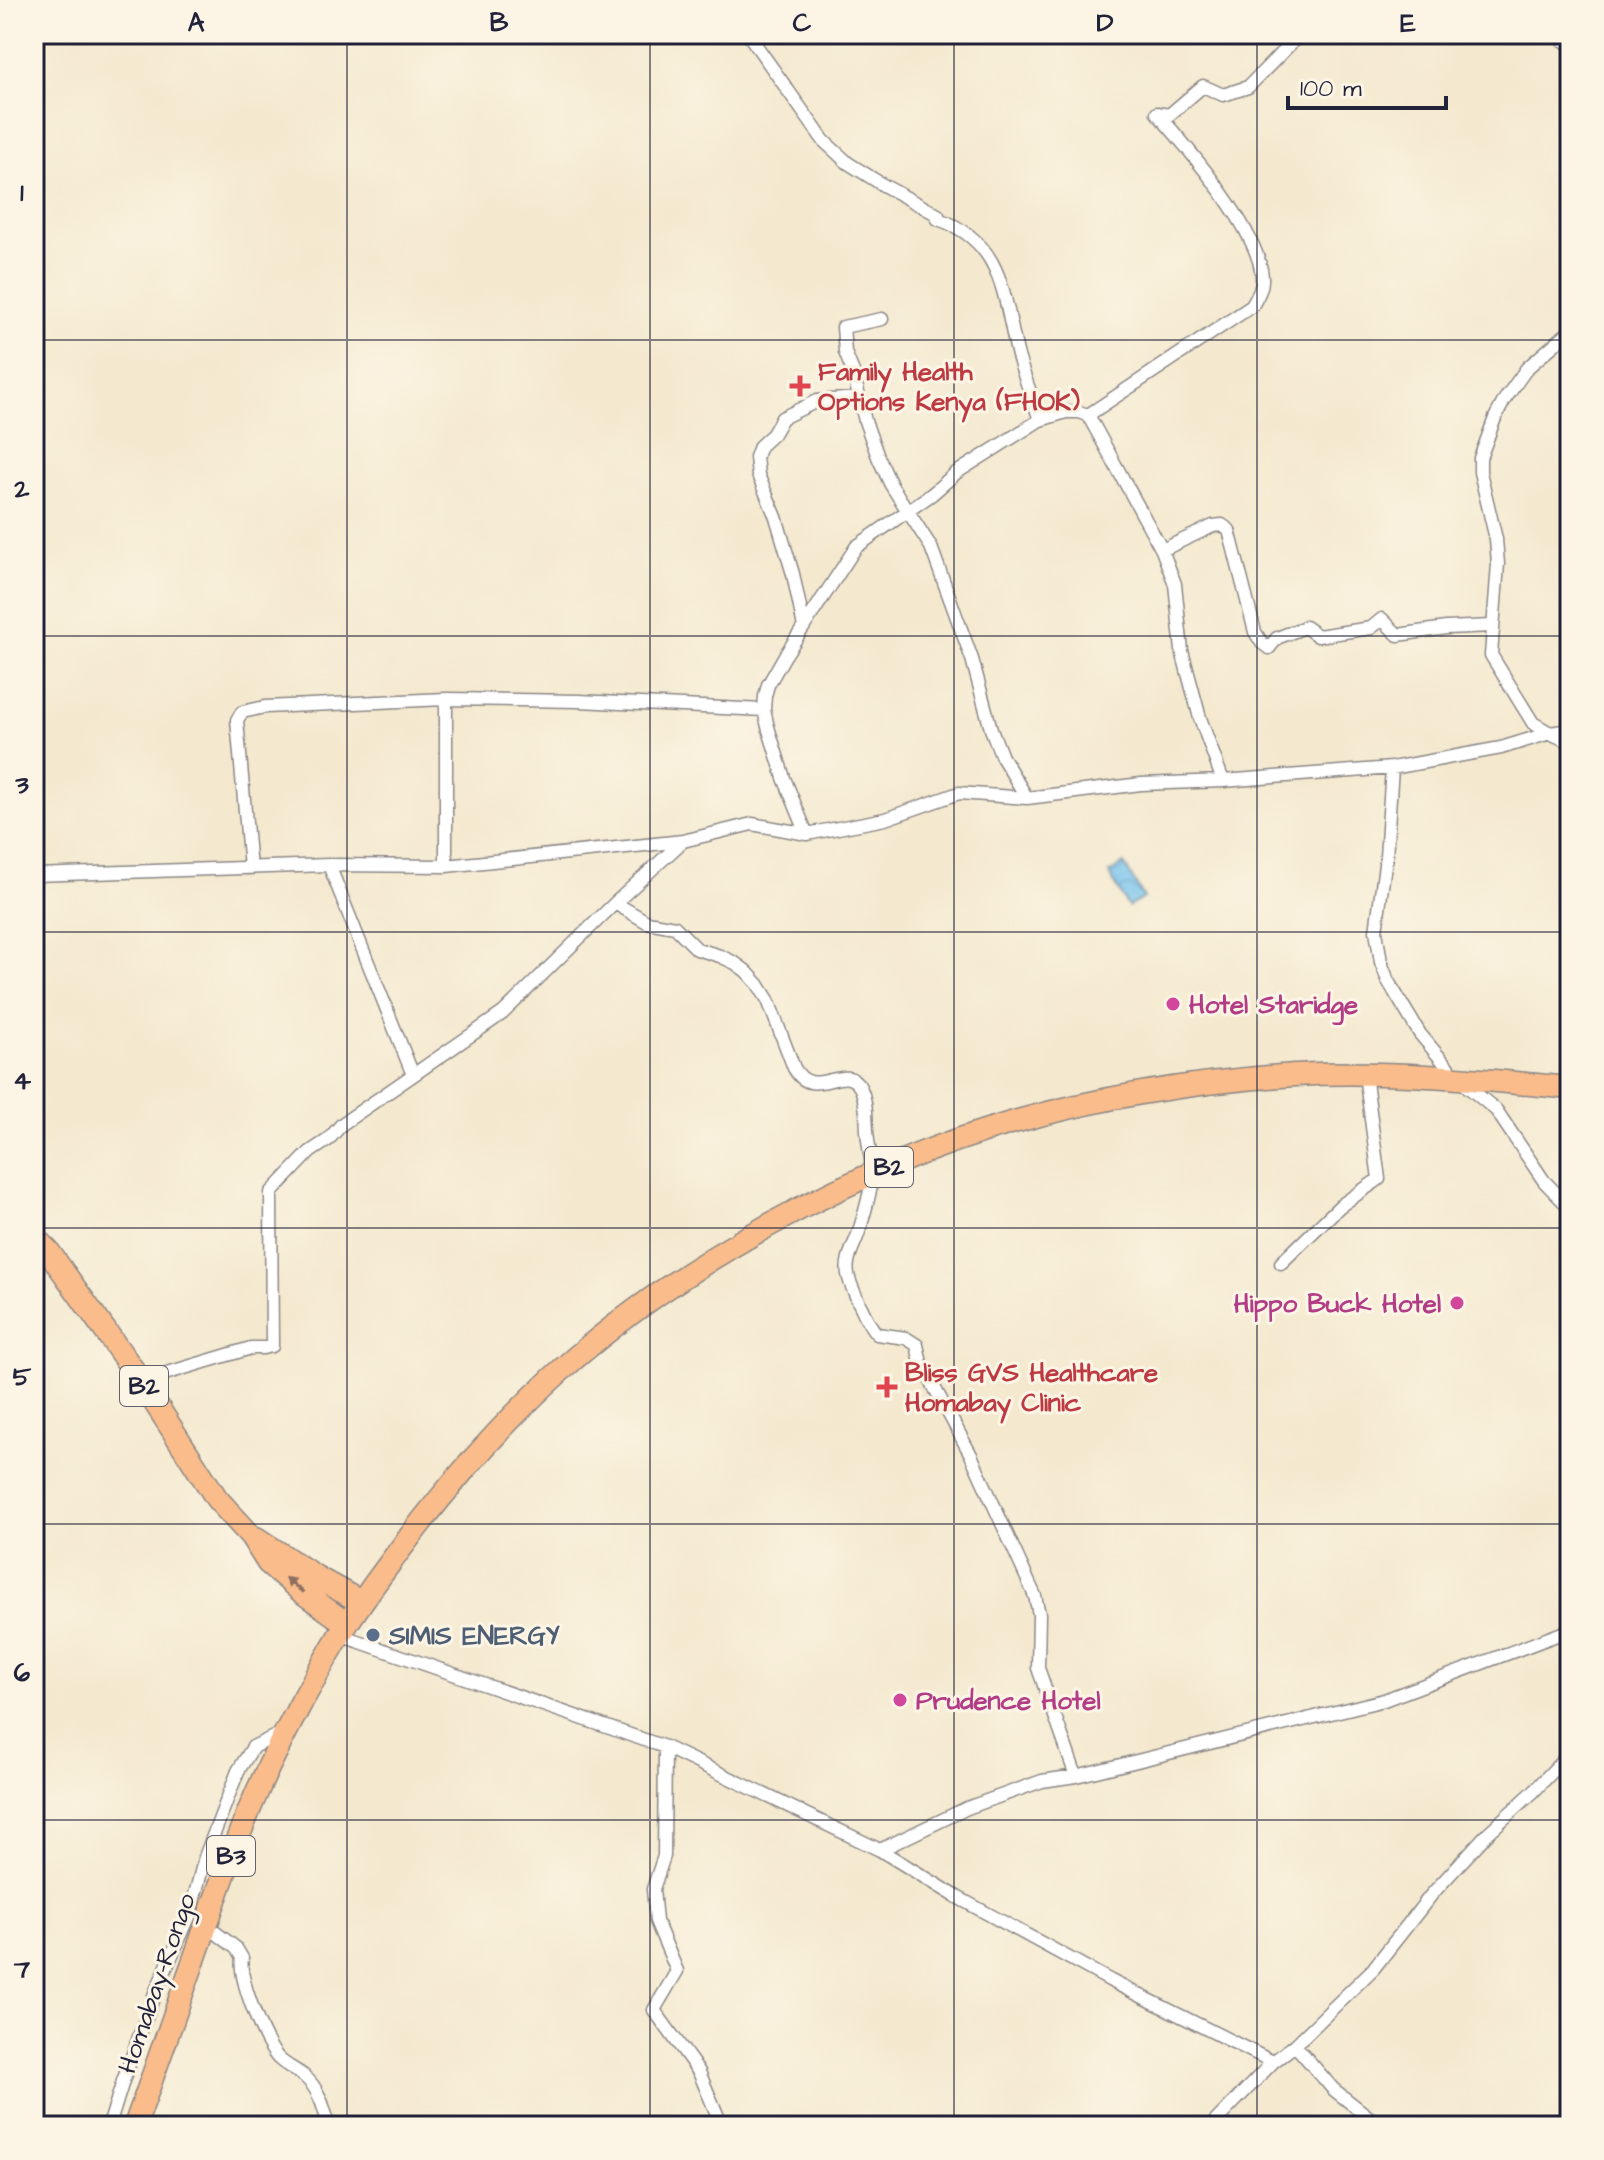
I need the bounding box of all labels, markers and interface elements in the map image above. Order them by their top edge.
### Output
text: A [188,5,205,41]
text: B [490,5,509,41]
text: C [793,5,812,41]
text: D [1097,5,1114,41]
text: E [1400,5,1416,41]
scale bar [1288,60,1446,110]
text: 100 m [1300,72,1362,106]
text: 1 [20,175,24,211]
place label: Family Health Options Kenya (FHOK) [818,354,1080,423]
marker: Family Health Options Kenya (FHOK) [789,375,811,397]
text: 2 [14,471,30,507]
text: 3 [14,767,29,803]
place label: Hotel Staridge [1189,987,1358,1026]
marker: Hotel Staridge [1164,995,1182,1013]
text: 4 [13,1063,31,1099]
road number: B2 [865,1147,913,1187]
place label: Hippo Buck Hotel [1234,1286,1441,1322]
marker: Hippo Buck Hotel [1448,1294,1466,1312]
place label: Bliss GVS Healthcare Homabay Clinic [905,1355,1158,1424]
text: 5 [13,1359,32,1395]
road number: B2 [120,1366,168,1406]
marker: Bliss GVS Healthcare Homabay Clinic [876,1376,898,1398]
one-way arrow [284,1577,304,1594]
place label: SIMIS ENERGY [388,1618,560,1654]
marker: SIMIS ENERGY [364,1626,382,1644]
text: 6 [14,1655,31,1691]
place label: Prudence Hotel [916,1683,1101,1719]
marker: Prudence Hotel [891,1691,909,1709]
road number: B3 [207,1836,255,1876]
street label: Homabay-Rongo [109,1888,207,2079]
text: 7 [13,1951,30,1987]

